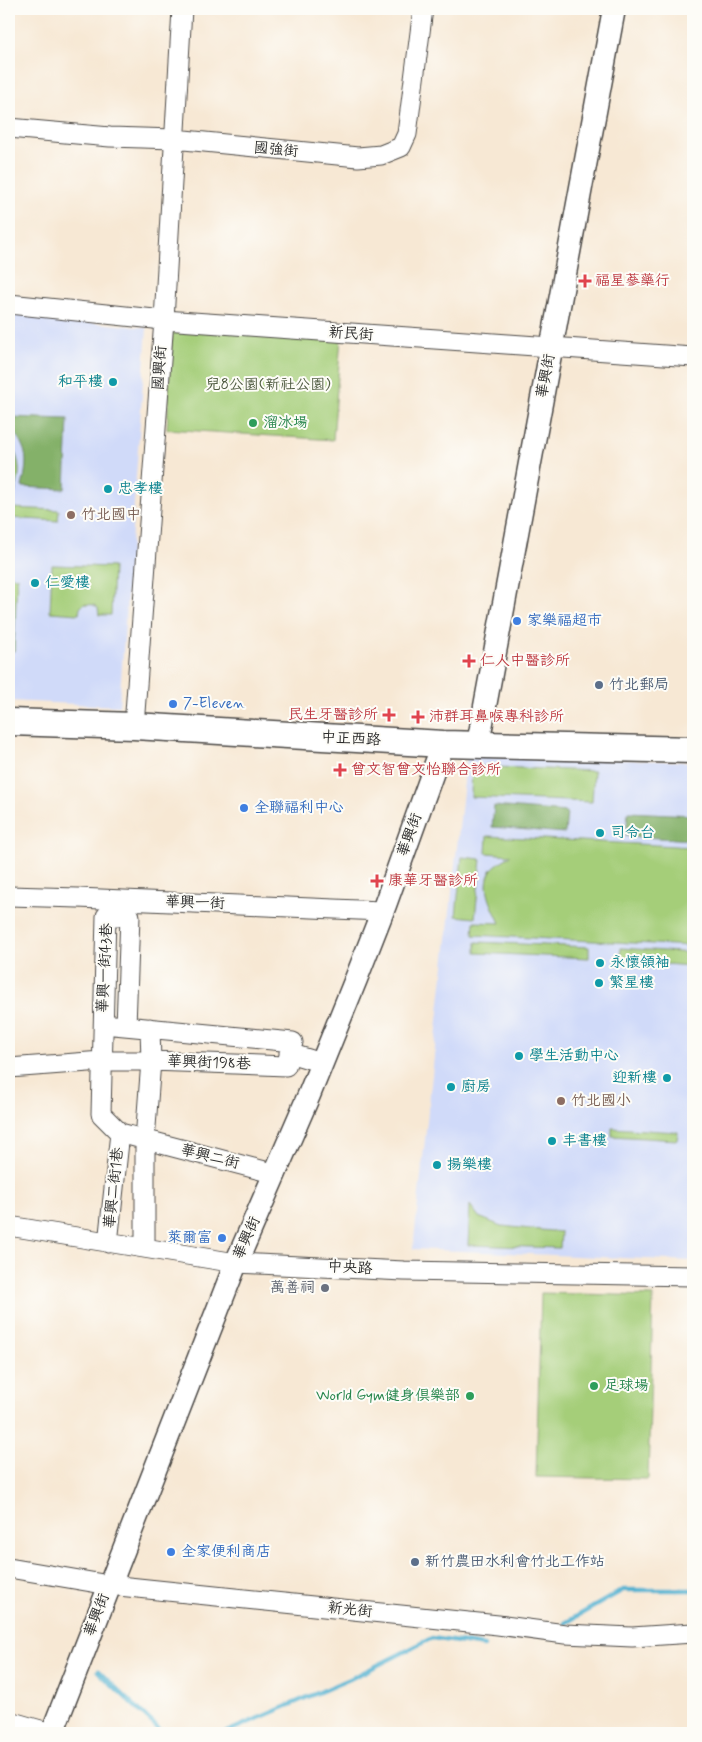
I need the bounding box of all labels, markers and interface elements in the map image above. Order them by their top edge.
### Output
street label: 國強街 [253,138,299,162]
place label: 福星蔘藥行 [595,271,670,291]
marker: 福星蔘藥行 [579,275,591,287]
street label: 新民街 [328,322,374,346]
street label: 國興街 [148,345,172,391]
street label: 華興街 [532,352,560,400]
place label: 和平樓 [58,372,103,392]
park label: 兒8公園(新社公園) [205,375,331,395]
marker: 和平樓 [107,376,119,388]
place label: 溜冰場 [263,413,308,433]
marker: 溜冰場 [247,417,259,429]
place label: 忠孝樓 [118,479,163,499]
marker: 忠孝樓 [102,483,114,495]
place label: 竹北國中 [81,505,141,525]
marker: 竹北國中 [65,509,77,521]
place label: 仁愛樓 [45,573,90,593]
marker: 仁愛樓 [29,577,41,589]
place label: 家樂福超市 [527,611,602,631]
marker: 家樂福超市 [511,615,523,627]
place label: 仁人中醫診所 [480,651,570,671]
marker: 仁人中醫診所 [462,654,476,668]
place label: 竹北郵局 [609,675,669,695]
marker: 竹北郵局 [593,679,605,691]
place label: 7-Eleven [183,694,245,714]
marker: 7-Eleven [167,698,179,710]
place label: 民生牙醫診所 [288,705,378,725]
place label: 沛群耳鼻喉專科診所 [429,707,564,727]
marker: 民生牙醫診所 [382,708,396,722]
marker: 沛群耳鼻喉專科診所 [411,710,425,724]
street label: 中正西路 [321,727,381,751]
place label: 曾文智曾文怡聯合診所 [351,760,501,780]
marker: 曾文智曾文怡聯合診所 [333,763,347,777]
place label: 全聯福利中心 [254,798,344,818]
marker: 全聯福利中心 [238,802,250,814]
street label: 華興街 [393,810,427,860]
place label: 司令台 [610,823,655,843]
marker: 司令台 [594,827,606,839]
place label: 康華牙醫診所 [388,871,478,891]
marker: 康華牙醫診所 [370,874,384,888]
street label: 華興一街 [165,892,225,914]
street label: 華興一街43巷 [93,922,117,1014]
place label: 永懷領袖 [610,953,670,973]
marker: 永懷領袖 [594,957,606,969]
place label: 繁星樓 [609,973,654,993]
marker: 繁星樓 [593,977,605,989]
place label: 學生活動中心 [529,1046,619,1066]
marker: 學生活動中心 [513,1050,525,1062]
street label: 華興街198巷 [167,1052,251,1074]
place label: 迎新樓 [612,1068,657,1088]
marker: 迎新樓 [661,1072,673,1084]
place label: 廚房 [461,1077,491,1097]
marker: 廚房 [445,1081,457,1093]
place label: 竹北國小 [571,1091,631,1111]
marker: 竹北國小 [555,1095,567,1107]
place label: 丰書樓 [562,1131,607,1151]
marker: 丰書樓 [546,1135,558,1147]
street label: 華興二街 [178,1140,242,1174]
street label: 華興二街1巷 [100,1146,128,1230]
place label: 揚樂樓 [447,1155,492,1175]
marker: 揚樂樓 [431,1159,443,1171]
street label: 華興街 [229,1213,265,1263]
place label: 萊爾富 [167,1228,212,1248]
marker: 萊爾富 [216,1232,228,1244]
street label: 中央路 [327,1257,373,1279]
place label: 萬善祠 [270,1278,315,1298]
marker: 萬善祠 [319,1282,331,1294]
place label: 足球場 [604,1376,649,1396]
marker: 足球場 [588,1380,600,1392]
place label: World Gym健身俱樂部 [316,1386,460,1406]
marker: World Gym健身俱樂部 [464,1390,476,1402]
place label: 全家便利商店 [181,1542,271,1562]
marker: 全家便利商店 [165,1546,177,1558]
place label: 新竹農田水利會竹北工作站 [425,1552,605,1572]
marker: 新竹農田水利會竹北工作站 [409,1556,421,1568]
street label: 華興街 [80,1590,114,1640]
street label: 新光街 [327,1598,373,1622]

